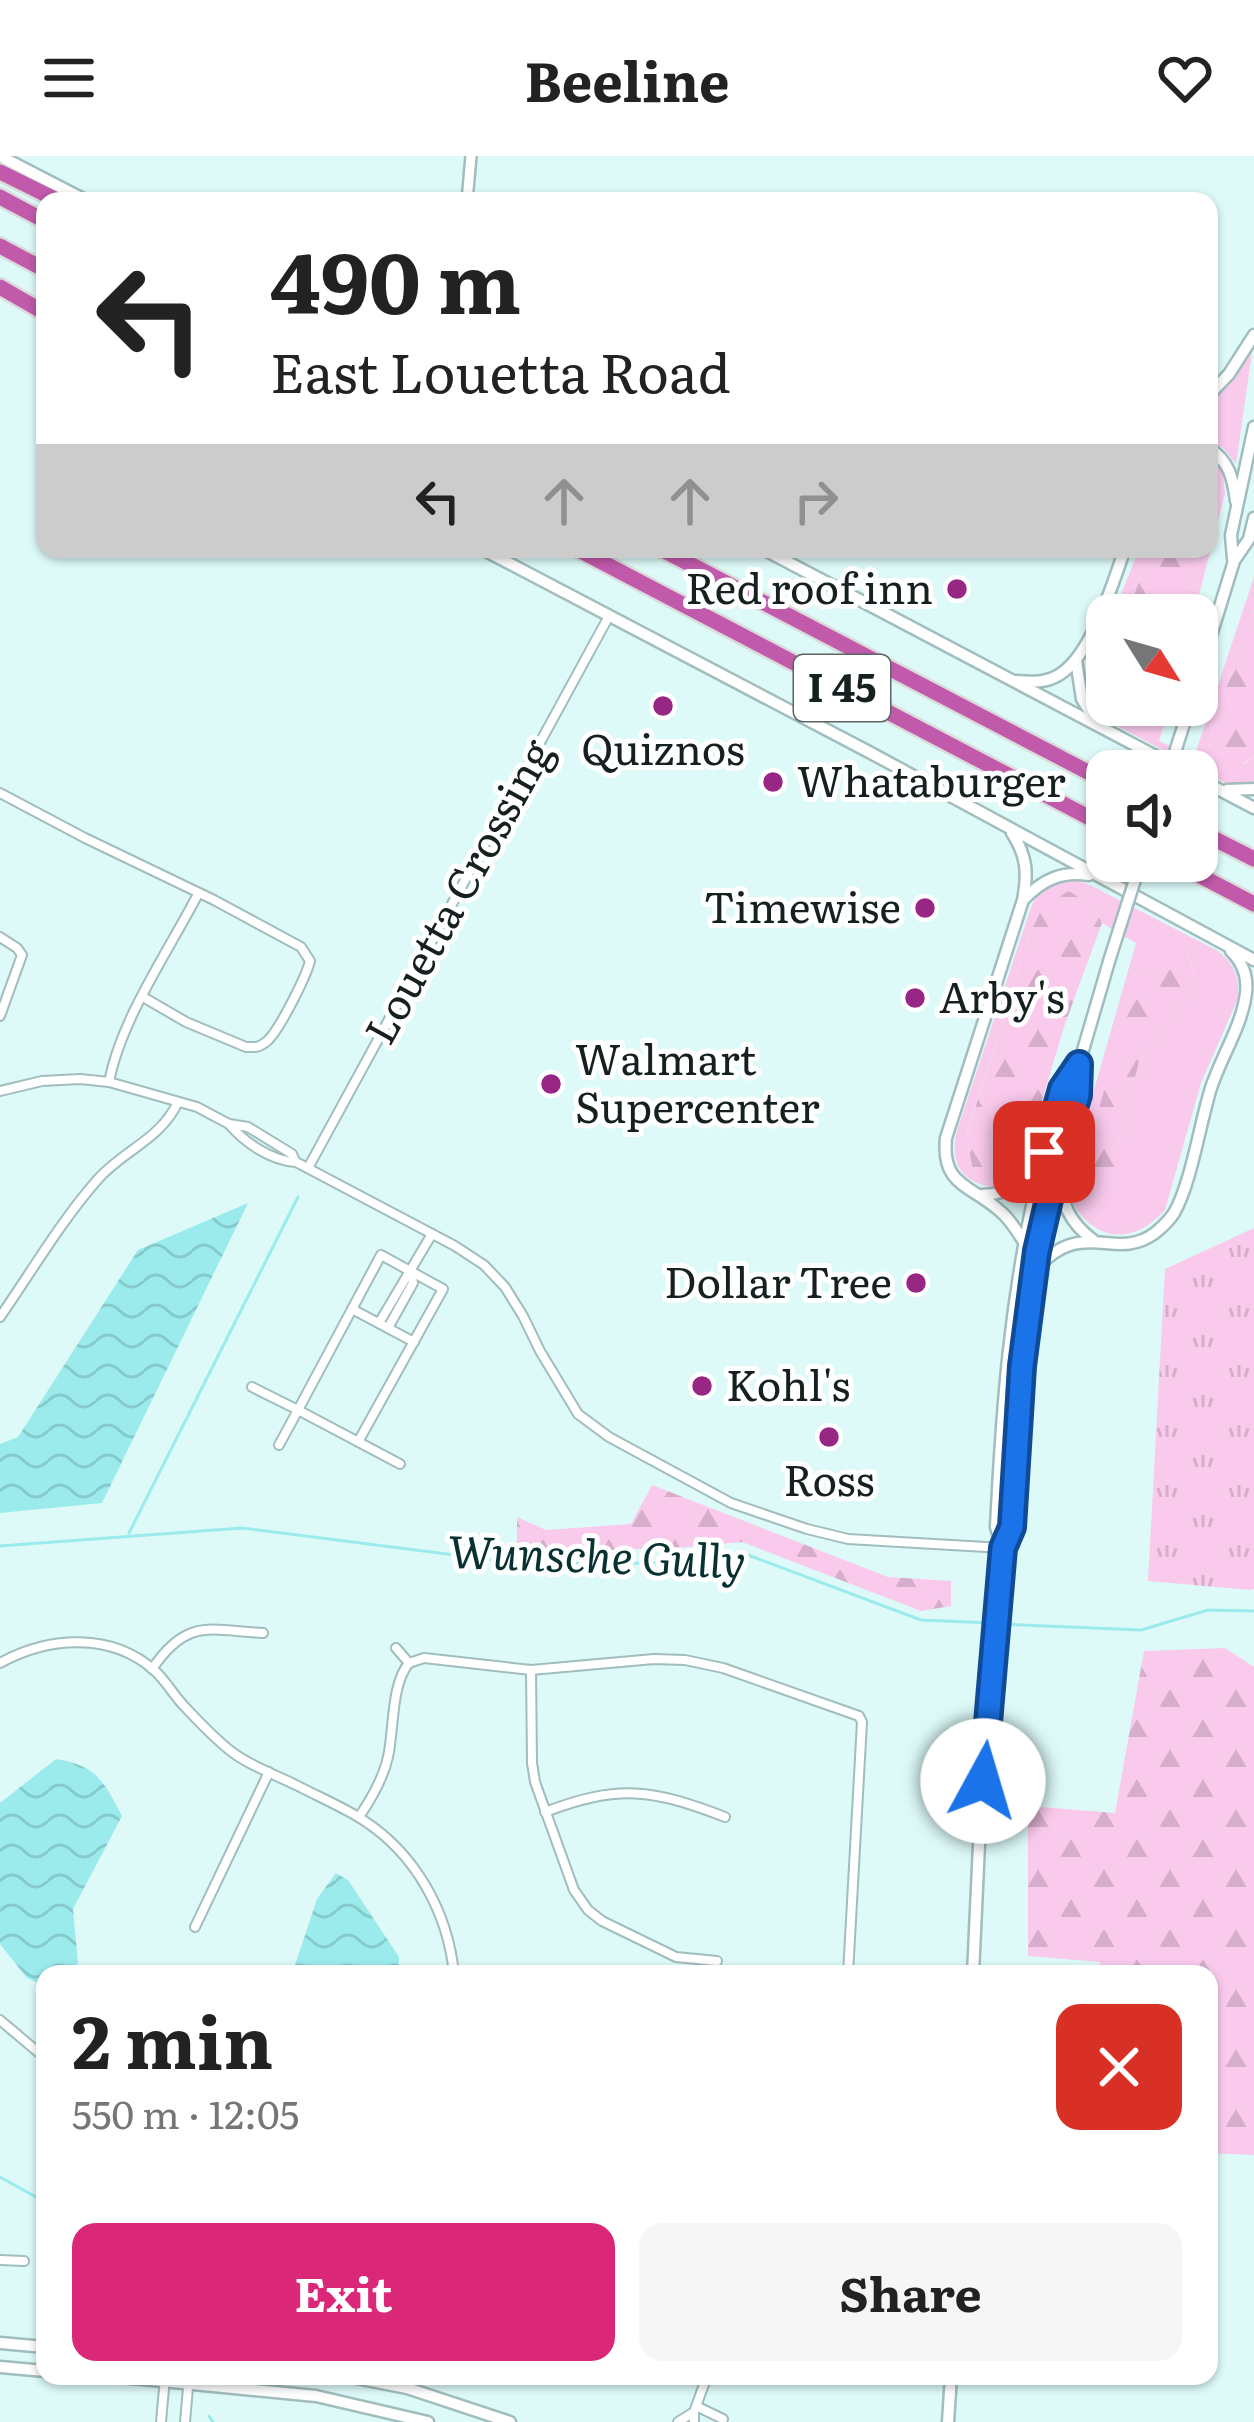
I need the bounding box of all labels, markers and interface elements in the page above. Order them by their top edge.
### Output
text: Beeline [524,38,730,119]
icon: menu [36,45,102,111]
icon: heart [1152,45,1218,111]
text: 490 m [270,215,521,340]
icon: left [72,240,228,396]
text: East Louetta Road [270,329,731,410]
icon: left [405,468,471,534]
icon: ahead [531,468,597,534]
icon: ahead [657,468,723,534]
icon: right [783,468,849,534]
place label: Red roof inn [685,555,933,617]
marker: Red roof inn [944,576,970,602]
north arrow [1086,594,1218,726]
map controls [1086,594,1218,882]
road number: I 45 [794,655,890,721]
marker: Quiznos [650,693,676,719]
place label: Quiznos [581,716,745,778]
street label: Louetta Crossing [347,727,566,1054]
place label: Whataburger [797,748,1066,810]
button: sound [1086,750,1218,882]
marker: Whataburger [760,769,786,795]
place label: Timewise [704,874,901,936]
marker: Timewise [912,895,938,921]
place label: Arby's [939,964,1065,1026]
marker: Arby's [902,985,928,1011]
place label: Walmart Supercenter [575,1026,820,1136]
marker: Walmart Supercenter [538,1071,564,1097]
pin [993,1101,1095,1203]
icon: arrive [1011,1119,1077,1185]
place label: Dollar Tree [664,1249,892,1311]
marker: Dollar Tree [903,1270,929,1296]
place label: Kohl's [726,1352,850,1414]
marker: Kohl's [689,1373,715,1399]
marker: Ross [816,1424,842,1450]
place label: Ross [783,1447,875,1509]
water label: Wunsche Gully [447,1515,747,1592]
position arrow [920,1718,1046,1844]
text: 2 min [72,1984,273,2091]
button: close [1056,2004,1182,2130]
text: 550 m · 12:05 [72,2083,299,2141]
button: Exit [72,2223,615,2361]
button: Share [639,2223,1182,2361]

